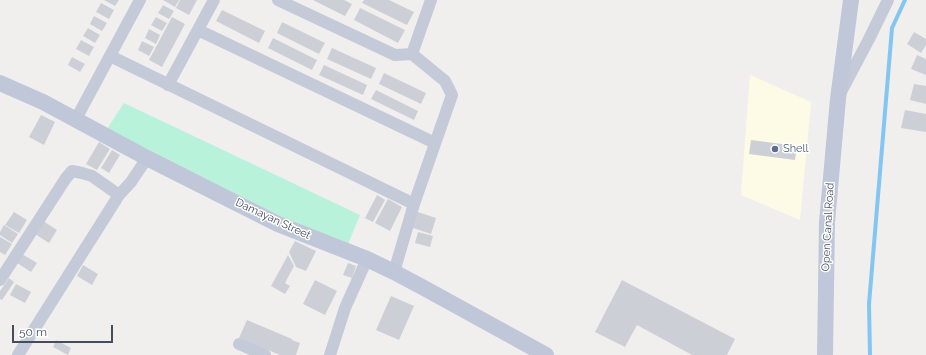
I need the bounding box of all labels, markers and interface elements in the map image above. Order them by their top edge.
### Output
place label: Shell [783,142,809,156]
marker: Shell [770,144,780,154]
street label: Open Canal Road [819,182,837,272]
street label: Damayan Street [233,196,313,242]
scale bar [14,317,115,343]
text: 50 m [19,325,47,339]

